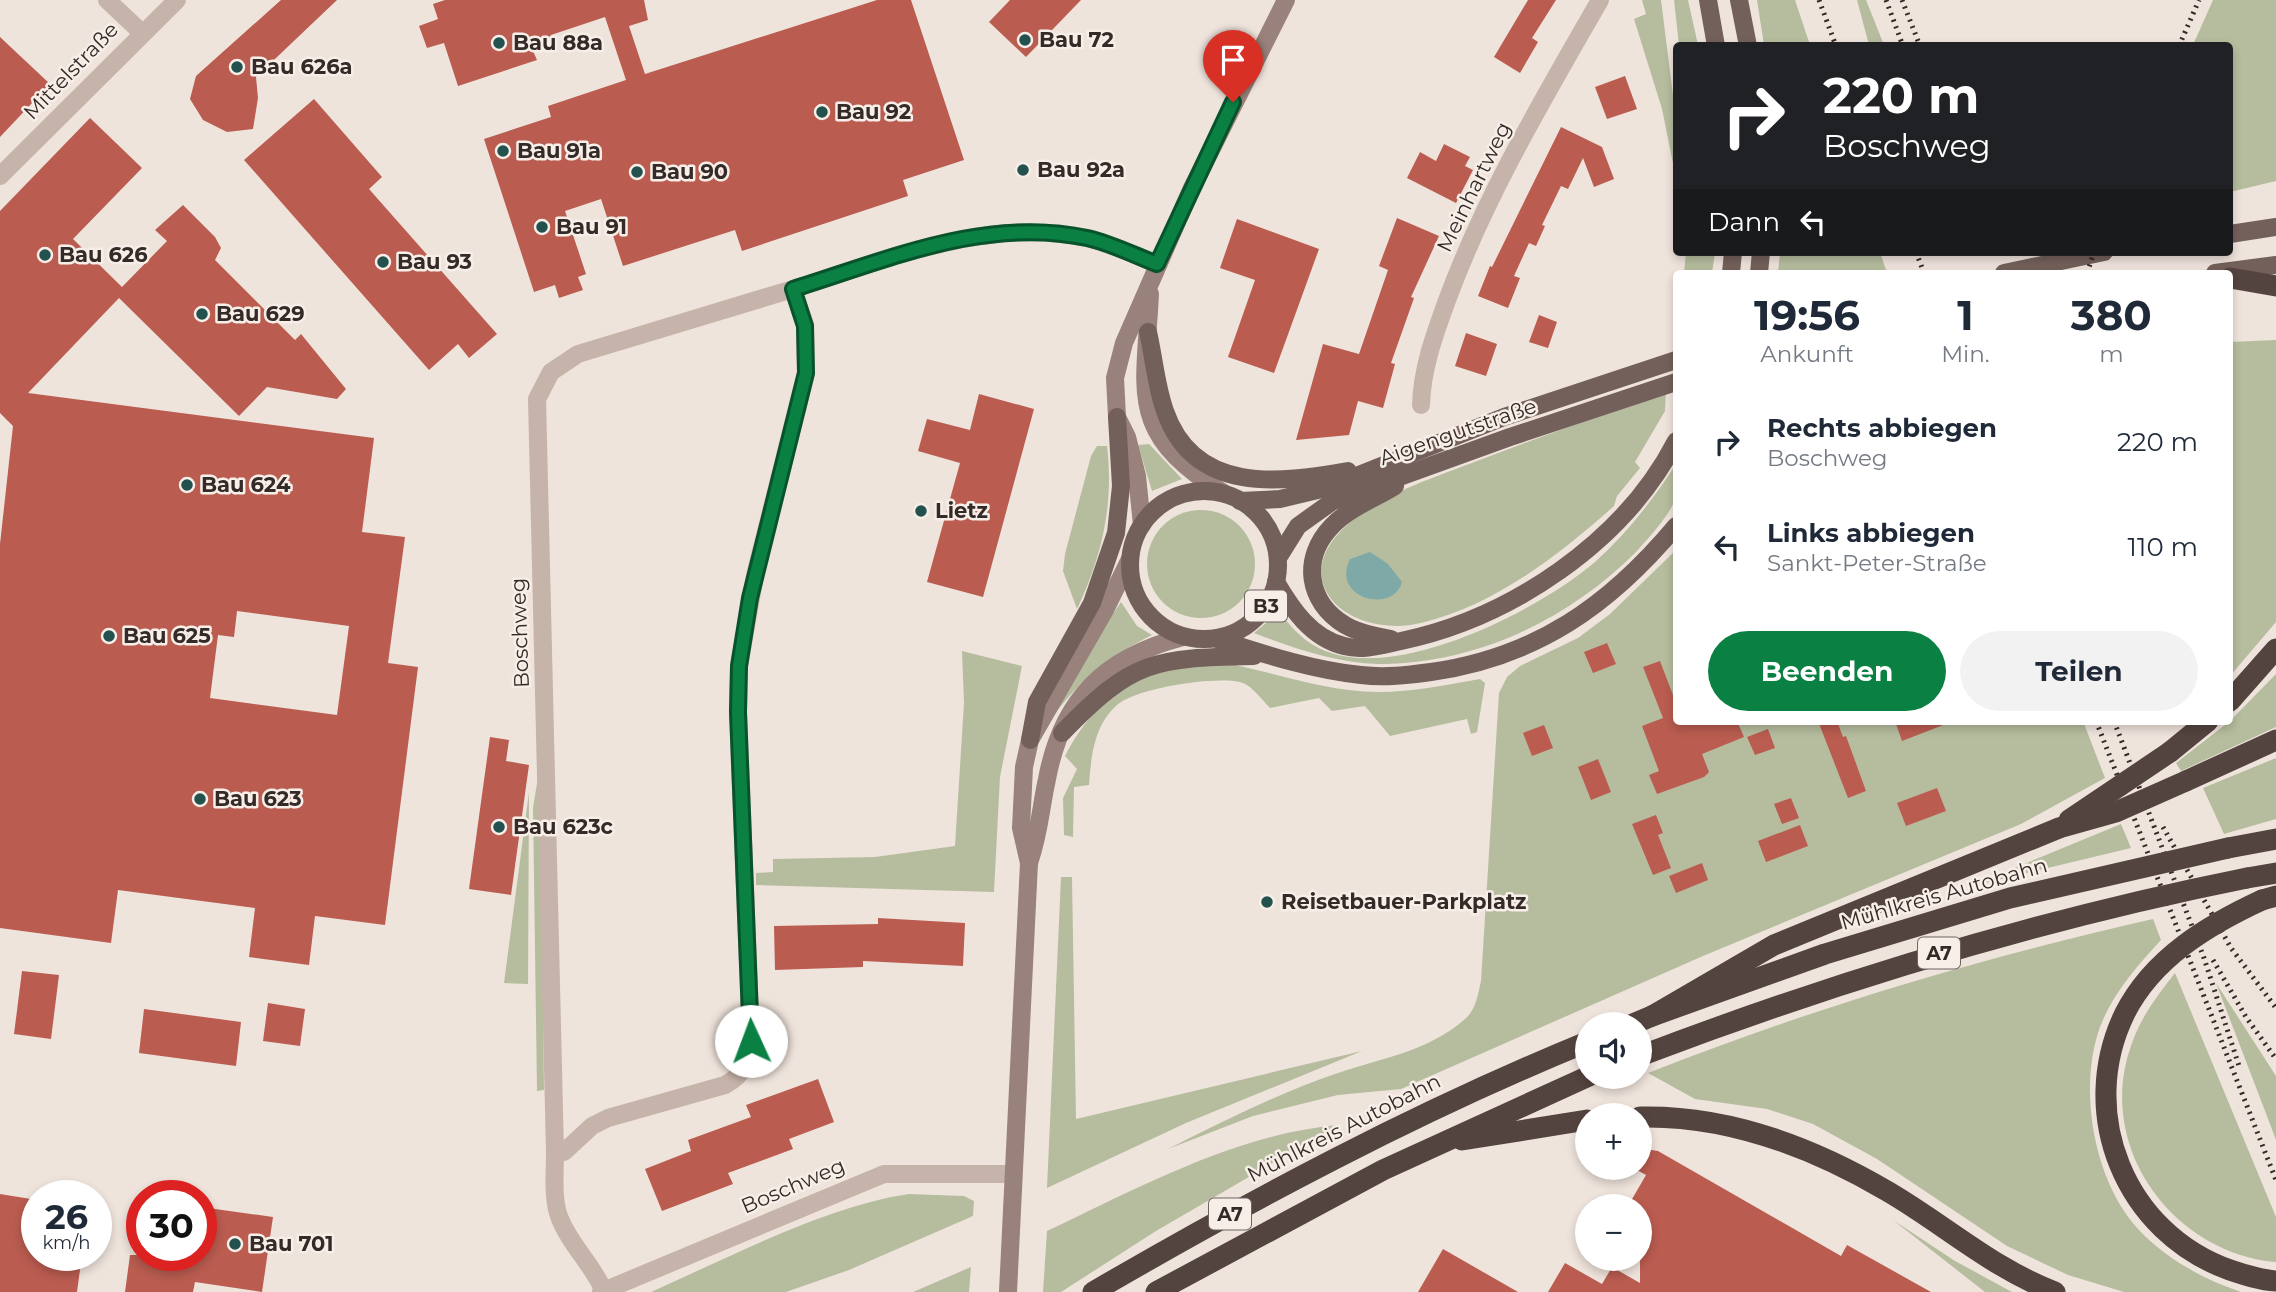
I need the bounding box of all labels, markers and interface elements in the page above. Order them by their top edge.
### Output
street label: Mittelstraße [18,17,123,125]
place label: Bau 72 [1039,27,1114,52]
place label: Bau 88a [513,30,603,55]
pin [1203,30,1263,102]
marker: Bau 72 [1017,32,1033,48]
marker: Bau 88a [491,35,507,51]
icon: arrive [1214,41,1252,79]
place label: Bau 626a [251,54,353,79]
marker: Bau 626a [229,59,245,75]
text: 220 m [1823,66,1979,125]
icon: right [1708,70,1799,161]
place label: Bau 92 [836,99,911,124]
marker: Bau 92 [814,104,830,120]
street label: Meinhartweg [1431,118,1516,256]
text: Boschweg [1823,126,1991,165]
place label: Bau 91a [517,138,601,163]
marker: Bau 91a [495,143,511,159]
place label: Bau 92a [1037,157,1125,182]
place label: Bau 90 [651,159,728,184]
marker: Bau 92a [1015,162,1031,178]
marker: Bau 90 [629,164,645,180]
icon: left [1794,203,1832,241]
text: Dann [1708,206,1780,238]
place label: Bau 91 [556,214,627,239]
marker: Bau 91 [534,219,550,235]
place label: Bau 626 [59,242,148,267]
marker: Bau 626 [37,247,53,263]
place label: Bau 93 [397,249,472,274]
marker: Bau 93 [375,254,391,270]
text: 19:56 [1754,289,1860,341]
text: 1 [1957,289,1974,341]
text: 380 [2071,289,2152,341]
place label: Bau 629 [216,301,305,326]
marker: Bau 629 [194,306,210,322]
text: Ankunft [1760,340,1854,368]
text: Min. [1941,340,1990,368]
text: m [2099,340,2124,368]
street label: Aigengutstraße [1376,393,1540,470]
text: Rechts abbiegen [1767,412,1997,444]
icon: right [1708,423,1746,461]
text: 220 m [2117,426,2198,458]
text: Boschweg [1767,444,1888,472]
place label: Bau 624 [201,472,291,497]
marker: Bau 624 [179,477,195,493]
place label: Lietz [935,498,988,523]
marker: Lietz [913,503,929,519]
text: Links abbiegen [1767,517,1975,549]
icon: left [1708,528,1746,566]
text: 110 m [2128,531,2198,563]
text: Sankt-Peter-Straße [1767,549,1987,577]
street label: Boschweg [505,578,534,688]
road number: B3 [1245,590,1287,622]
place label: Bau 625 [123,623,211,648]
marker: Bau 625 [101,628,117,644]
button: Beenden [1708,631,1946,711]
button: Teilen [1960,631,2198,711]
place label: Bau 623 [214,786,302,811]
marker: Bau 623 [192,791,208,807]
place label: Bau 623c [513,814,614,839]
marker: Bau 623c [491,819,507,835]
street label: Mühlkreis Autobahn [1838,852,2050,935]
place label: Reisetbauer-Parkplatz [1281,889,1526,914]
marker: Reisetbauer-Parkplatz [1259,894,1275,910]
road number: A7 [1918,937,1960,968]
position arrow [714,1004,788,1078]
map controls [1575,1012,1652,1271]
button: sound [1575,1012,1652,1089]
street label: Mühlkreis Autobahn [1243,1068,1445,1187]
button: + [1575,1103,1652,1180]
street label: Boschweg [737,1153,848,1219]
speed limit sign: 30 [126,1180,217,1271]
button: − [1575,1194,1652,1271]
text: 26 [45,1195,88,1238]
road number: A7 [1209,1198,1251,1230]
place label: Bau 701 [249,1231,333,1256]
text: km/h [42,1232,91,1254]
marker: Bau 701 [227,1236,243,1252]

